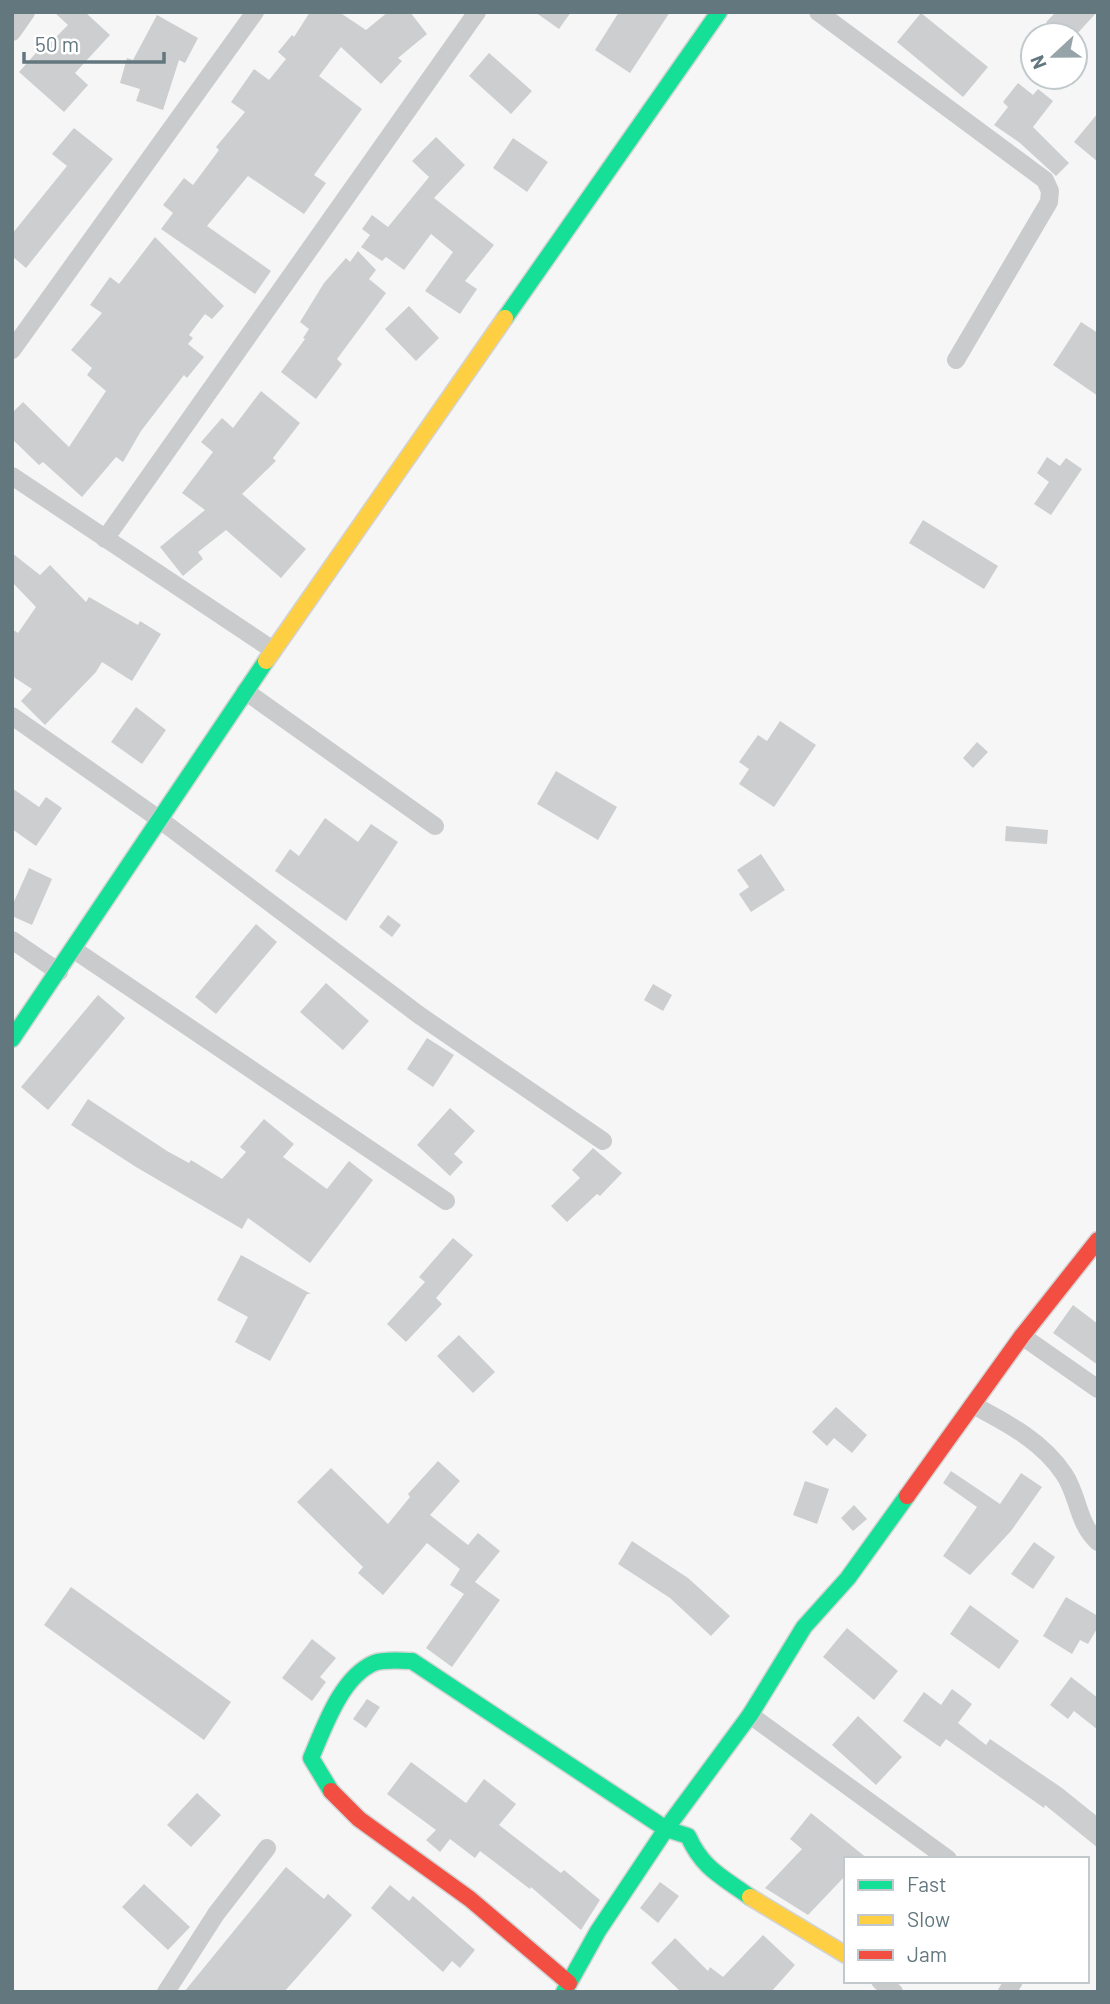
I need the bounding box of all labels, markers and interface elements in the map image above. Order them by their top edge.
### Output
scale bar [24,21,164,65]
north arrow [1019,21,1089,91]
text: 50 m [35,31,79,56]
text: N [1025,52,1051,73]
legend [844,1857,1089,1983]
text: Fast [907,1871,947,1896]
text: Slow [907,1906,950,1931]
text: Jam [907,1941,947,1966]

